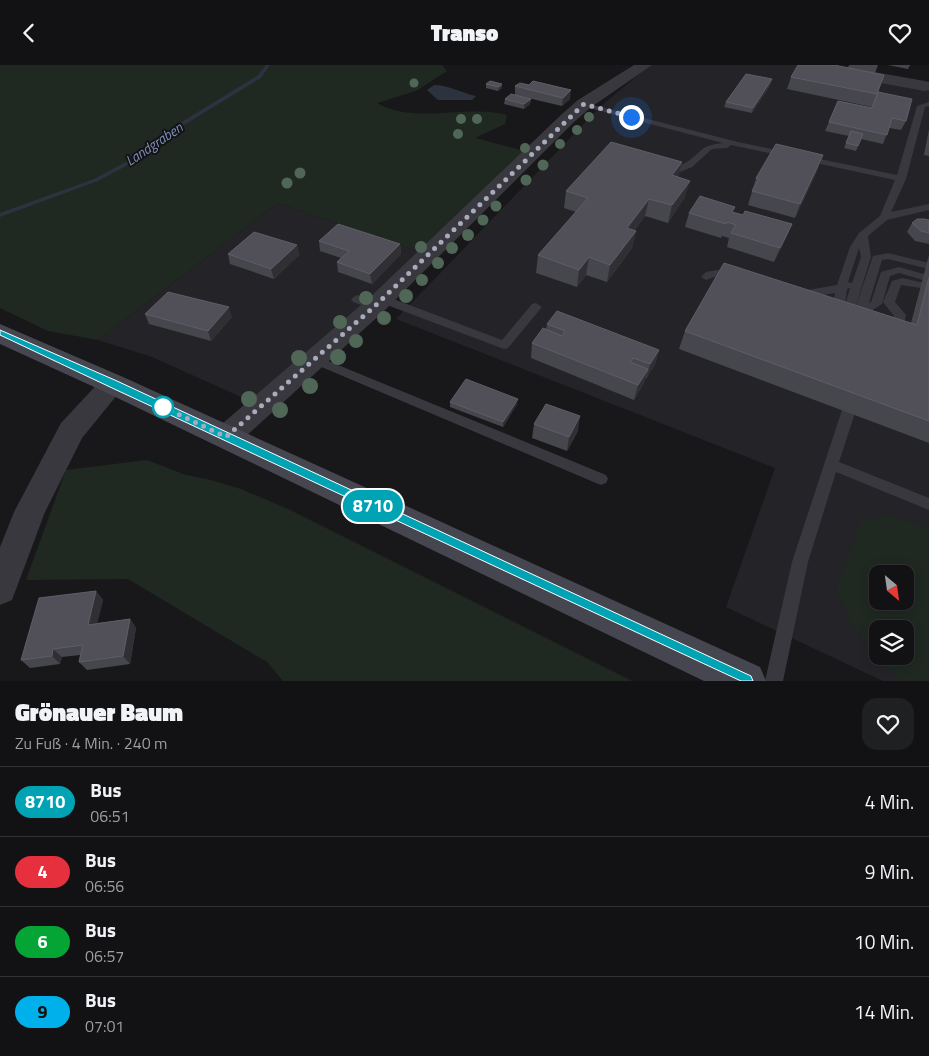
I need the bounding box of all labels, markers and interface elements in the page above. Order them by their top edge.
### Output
text: Transo [431,16,498,50]
icon: back [15,19,43,47]
icon: heart [886,19,914,47]
your location [619,105,644,130]
water label: Landgraben [121,116,187,171]
unlabelled marker [152,396,174,418]
line badge: 8710 [338,490,408,522]
text: 8710 [353,492,393,519]
north arrow [869,565,914,610]
map controls [869,565,914,665]
button: layers [869,620,914,665]
text: Grönauer Baum [15,694,183,730]
button: heart [862,698,914,750]
text: Zu Fuß · 4 Min. · 240 m [15,731,168,755]
text: Bus [90,775,121,804]
text: 4 Min. [865,787,914,816]
text: 8710 [25,788,65,815]
text: 06:51 [90,804,130,828]
text: Bus [85,845,116,874]
text: 9 Min. [865,857,914,886]
text: 4 [37,858,48,885]
text: 06:56 [85,874,124,898]
text: Bus [85,915,116,944]
text: 10 Min. [854,927,914,956]
text: 6 [37,928,48,955]
text: 06:57 [85,944,124,968]
text: Bus [85,985,116,1014]
text: 14 Min. [854,997,914,1026]
text: 9 [37,998,48,1025]
text: 07:01 [85,1014,124,1038]

